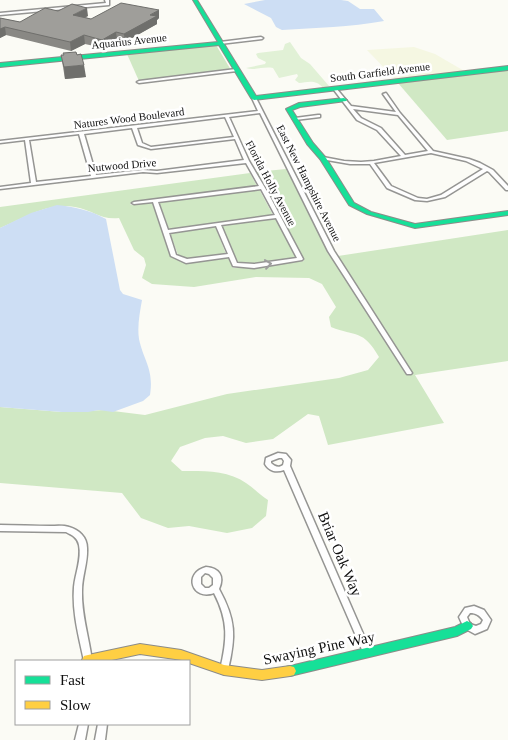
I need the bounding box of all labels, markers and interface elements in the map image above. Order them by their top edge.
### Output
street label: Aquarius Avenue [91,31,167,51]
street label: South Garfield Avenue [329,60,431,84]
street label: Natures Wood Boulevard [73,105,185,131]
street label: East New Hampshire Avenue [274,123,344,243]
street label: Florida Holly Avenue [243,138,299,228]
street label: Nutwood Drive [87,156,157,174]
one-way arrow [264,259,272,270]
street label: Briar Oak Way [315,509,365,599]
street label: Swaying Pine Way [262,628,377,668]
legend [15,660,190,725]
text: Fast [60,672,86,688]
text: Slow [60,697,91,713]

